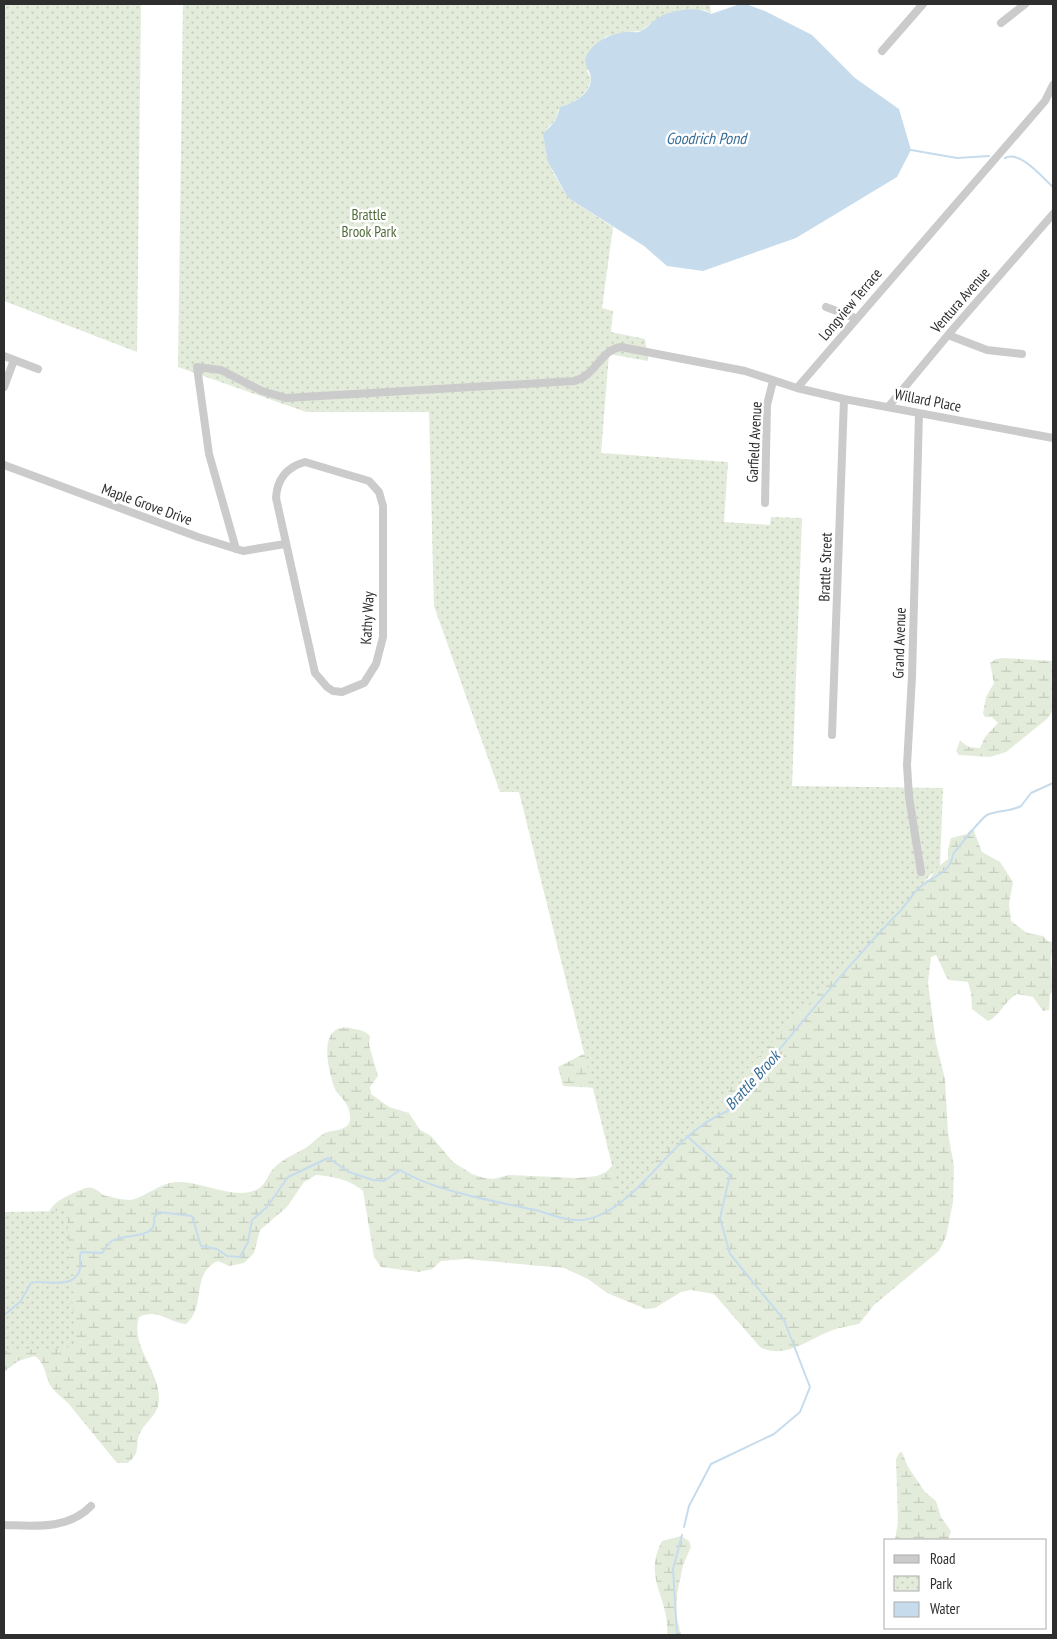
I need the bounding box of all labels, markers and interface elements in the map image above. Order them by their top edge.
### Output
water label: Goodrich Pond [666,128,748,148]
park label: Brattle Brook Park [341,205,397,241]
street label: Ventura Avenue [926,263,994,337]
street label: Longview Terrace [814,264,886,344]
street label: Willard Place [893,384,963,416]
street label: Garfield Avenue [742,401,766,483]
street label: Maple Grove Drive [99,479,195,529]
street label: Brattle Street [814,532,836,602]
street label: Kathy Way [356,591,378,645]
street label: Grand Avenue [888,607,910,679]
water label: Brattle Brook [720,1045,785,1114]
legend [884,1539,1047,1629]
text: Road [930,1549,956,1568]
text: Park [930,1574,952,1593]
text: Water [930,1599,961,1618]

